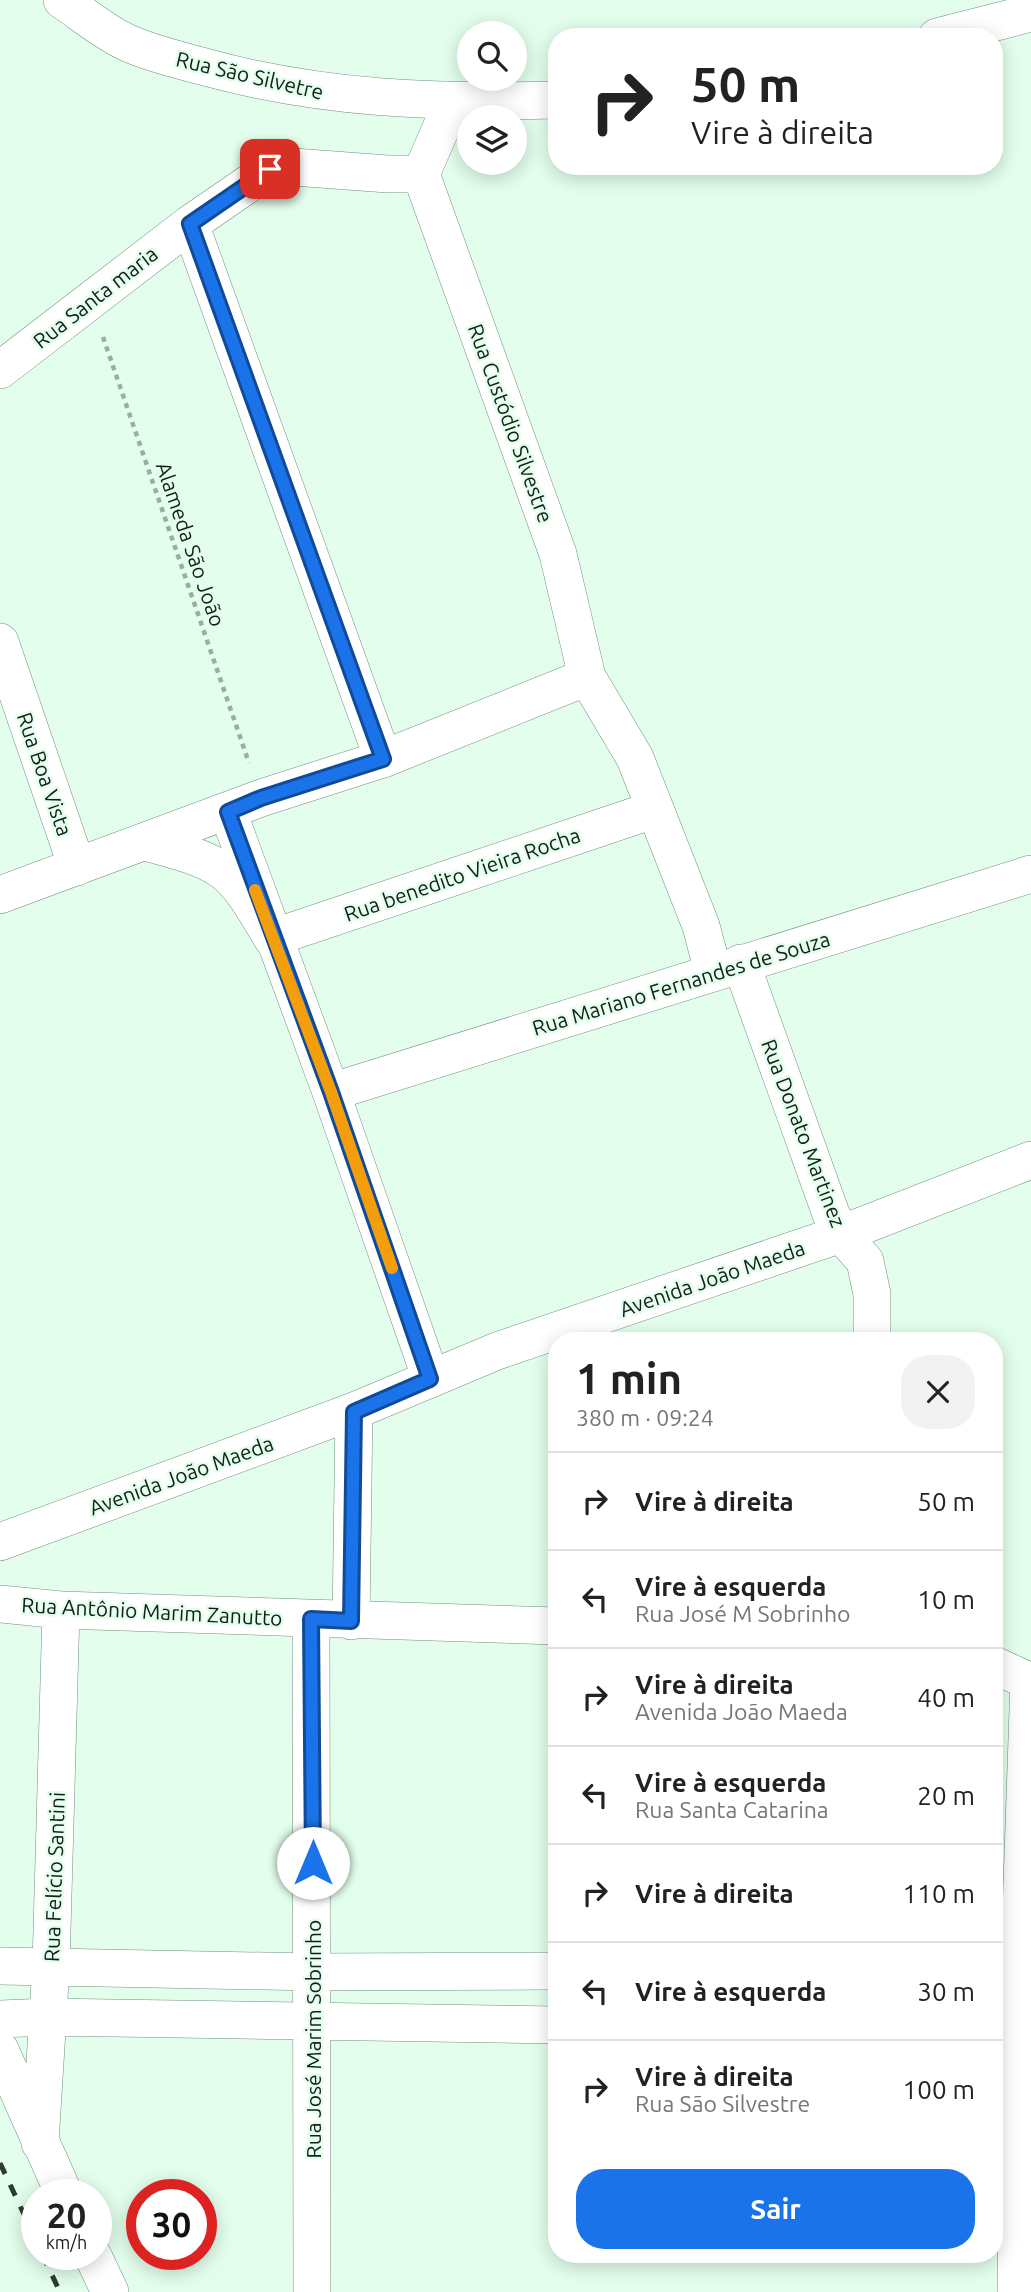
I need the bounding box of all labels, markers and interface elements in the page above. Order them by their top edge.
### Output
map controls [457,21,527,175]
button: search [457,21,527,91]
street label: Rua São Silvetre [174,46,326,104]
icon: right [576,56,667,147]
text: 50 m [691,56,800,111]
button: layers [457,105,527,175]
text: Vire à direita [691,114,874,150]
pin [240,139,300,199]
icon: arrive [251,150,289,188]
street label: Rua Santa maria [28,241,162,353]
street label: Rua Custódio Silvestre [464,320,558,526]
street label: Alameda São João [152,459,230,629]
street label: Rua Boa Vista [13,709,77,839]
street label: Rua benedito Vieira Rocha [341,822,583,926]
street label: Rua Mariano Fernandes de Souza [529,926,833,1040]
street label: Rua Donato Martinez [757,1036,851,1230]
street label: Avenida João Maeda [616,1235,808,1321]
text: 1 min [576,1355,682,1402]
button: close [901,1355,975,1429]
text: 380 m · 09:24 [576,1405,714,1430]
street label: Avenida João Maeda [86,1430,276,1520]
icon: right [576,1482,614,1520]
text: Vire à direita [635,1487,794,1516]
text: 50 m [917,1487,975,1516]
text: Vire à esquerda [635,1572,826,1601]
icon: left [576,1580,614,1618]
text: 10 m [917,1585,975,1614]
street label: Rua Antônio Marim Zanutto [21,1592,283,1630]
text: Rua José M Sobrinho [635,1601,851,1626]
text: Vire à direita [635,1670,794,1699]
icon: right [576,1678,614,1716]
text: 40 m [917,1683,975,1712]
text: Avenida João Maeda [635,1699,848,1724]
text: Vire à esquerda [635,1768,826,1797]
icon: left [576,1776,614,1814]
text: 20 m [917,1781,975,1810]
street label: Rua Felício Santini [39,1792,69,1962]
text: Rua Santa Catarina [635,1797,829,1822]
position arrow [276,1826,350,1900]
icon: right [576,1874,614,1912]
text: Vire à direita [635,1879,794,1908]
text: 110 m [903,1879,975,1908]
street label: Rua José Marim Sobrinho [301,1920,325,2158]
icon: left [576,1972,614,2010]
text: Vire à esquerda [635,1977,826,2006]
text: 30 m [917,1977,975,2006]
text: Vire à direita [635,2062,794,2091]
icon: right [576,2070,614,2108]
text: 100 m [903,2075,975,2104]
text: Rua São Silvestre [635,2091,810,2116]
button: Sair [576,2169,975,2249]
speed limit sign: 30 [126,2179,217,2270]
text: 20 [47,2195,86,2235]
text: km/h [46,2232,87,2252]

